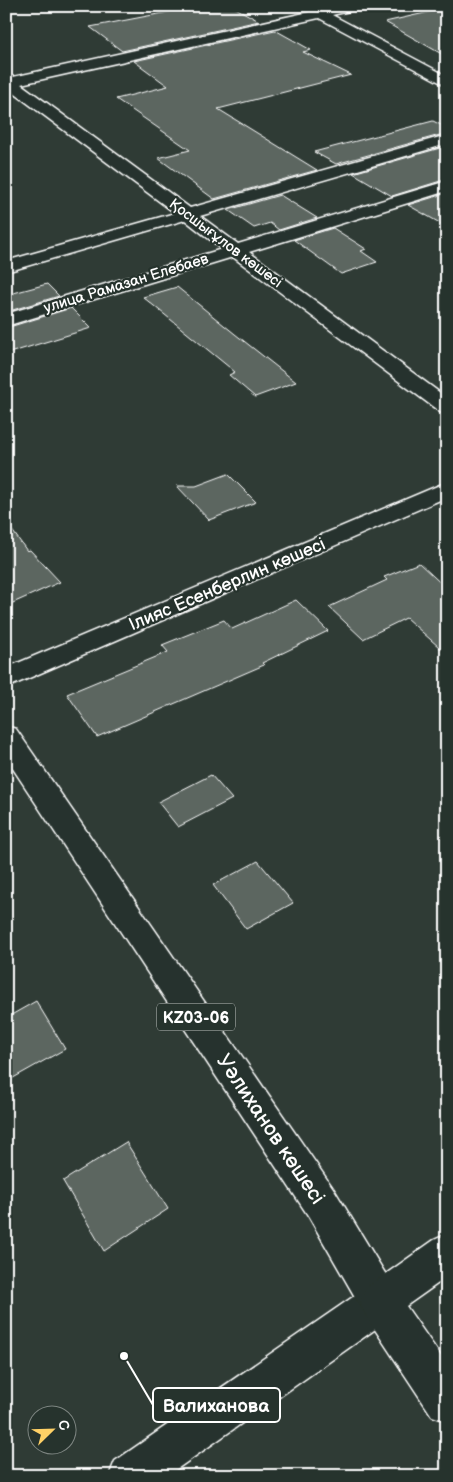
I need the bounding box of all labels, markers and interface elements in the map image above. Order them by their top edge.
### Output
street label: Қосшығұлов көшесі [165,195,286,292]
street label: улица Рамазан Елебаев [42,249,211,318]
street label: Ілияс Есенберлин көшесі [126,533,329,635]
road number: KZ03-06 [157,1004,235,1030]
street label: Уәлиханов көшесі [211,1049,330,1209]
callout: Валиханова [153,1388,280,1422]
text: Валиханова [163,1395,270,1418]
north arrow [28,1404,78,1454]
text: С [54,1417,73,1433]

